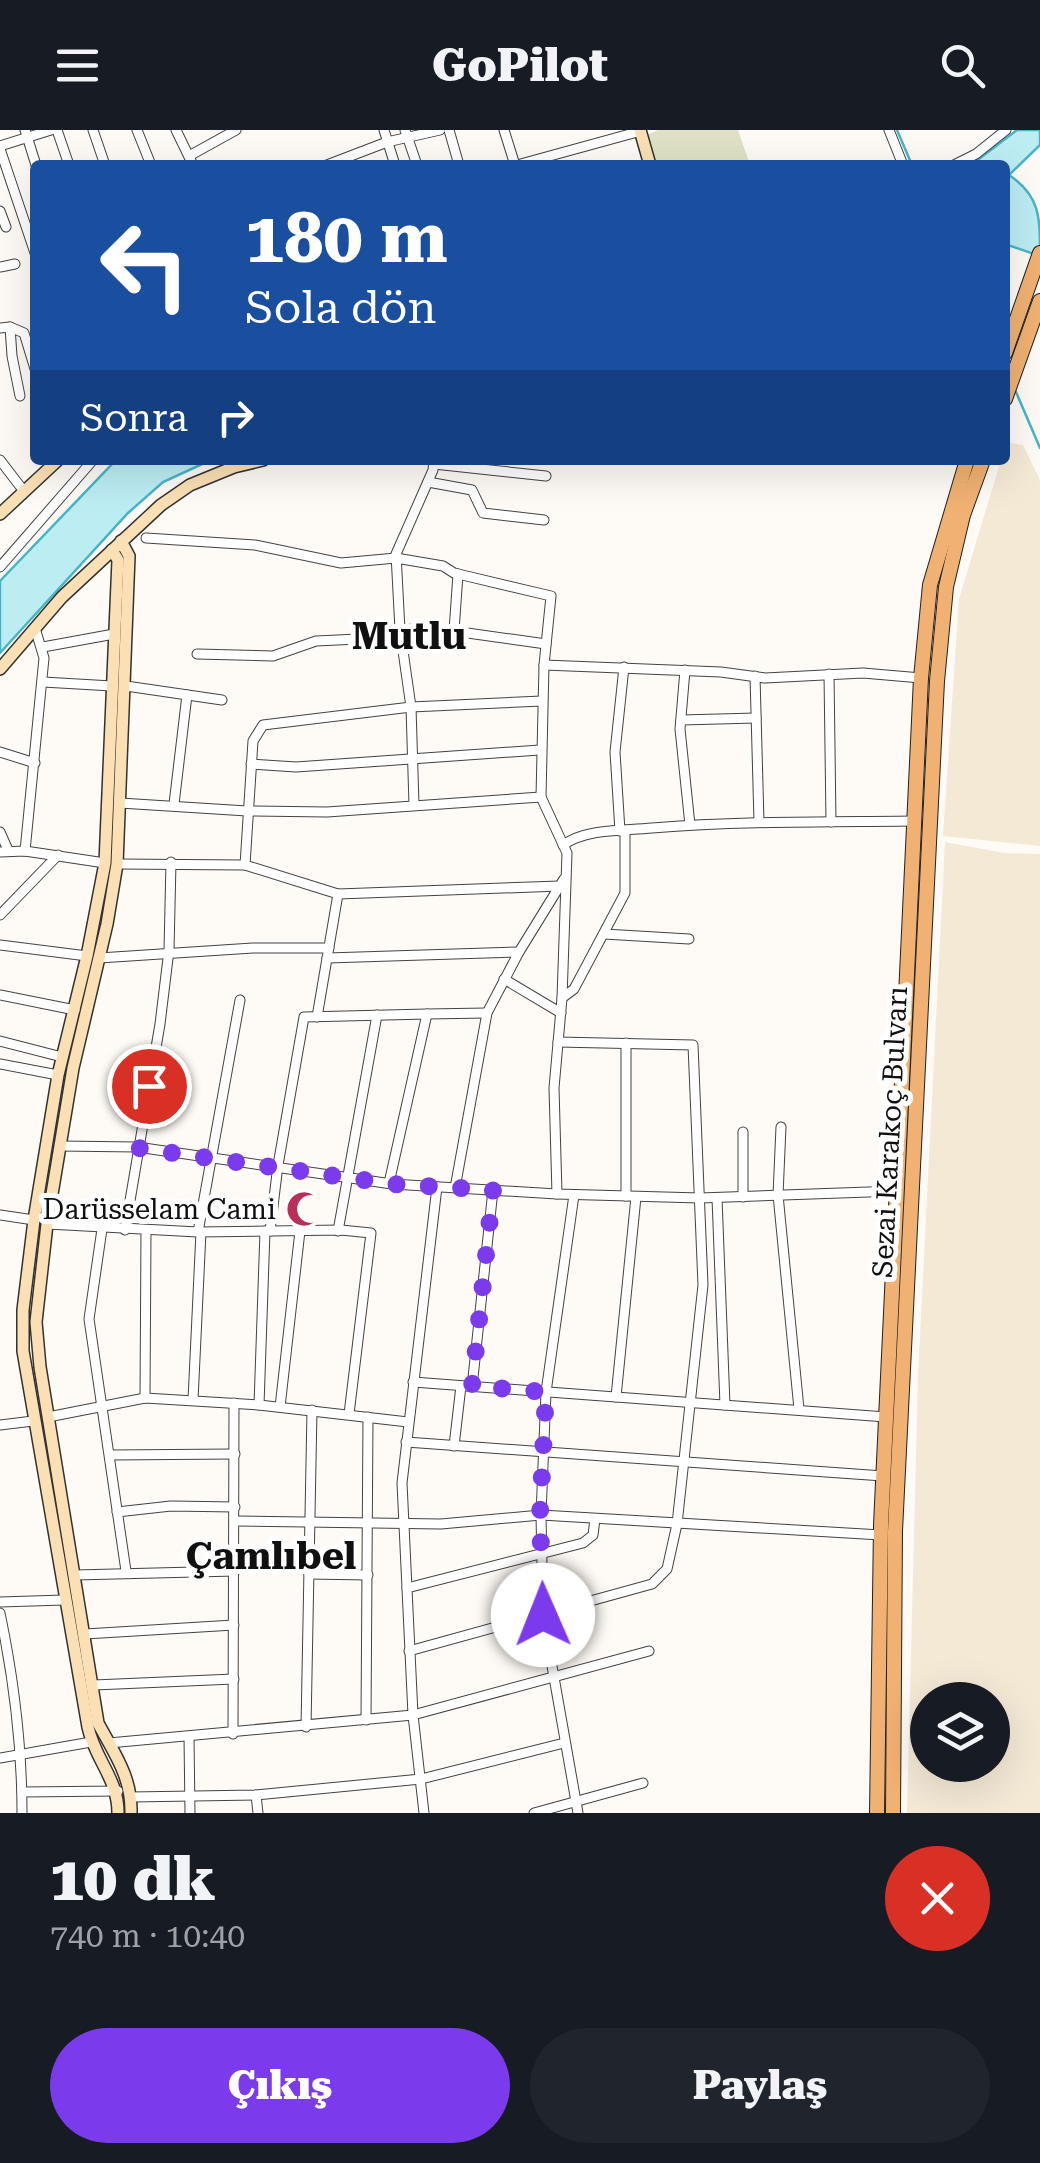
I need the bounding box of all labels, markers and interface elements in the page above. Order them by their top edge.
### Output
icon: menu [50,38,105,93]
icon: search [935,38,990,93]
text: GoPilot [432,39,608,92]
text: 180 m [245,197,448,279]
icon: left [80,200,210,330]
text: Sola dön [245,281,437,334]
icon: right [208,390,263,445]
text: Sonra [80,396,188,440]
district label: Mutlu [352,614,466,658]
street label: Sezai Karakoç Bulvarı [866,985,914,1279]
pin [107,1044,192,1129]
icon: arrive [122,1059,177,1114]
mosque icon: Darüsselam Cami [285,1190,323,1228]
place label: Darüsselam Cami [43,1193,276,1226]
district label: Çamlıbel [186,1534,356,1579]
position arrow [491,1563,595,1667]
map controls [910,1682,1010,1782]
button: layers [910,1682,1010,1782]
text: 10 dk [50,1844,215,1915]
button: close [885,1846,990,1951]
text: 740 m · 10:40 [50,1917,245,1955]
button: Çıkış [50,2028,510,2143]
button: Paylaş [530,2028,990,2143]

